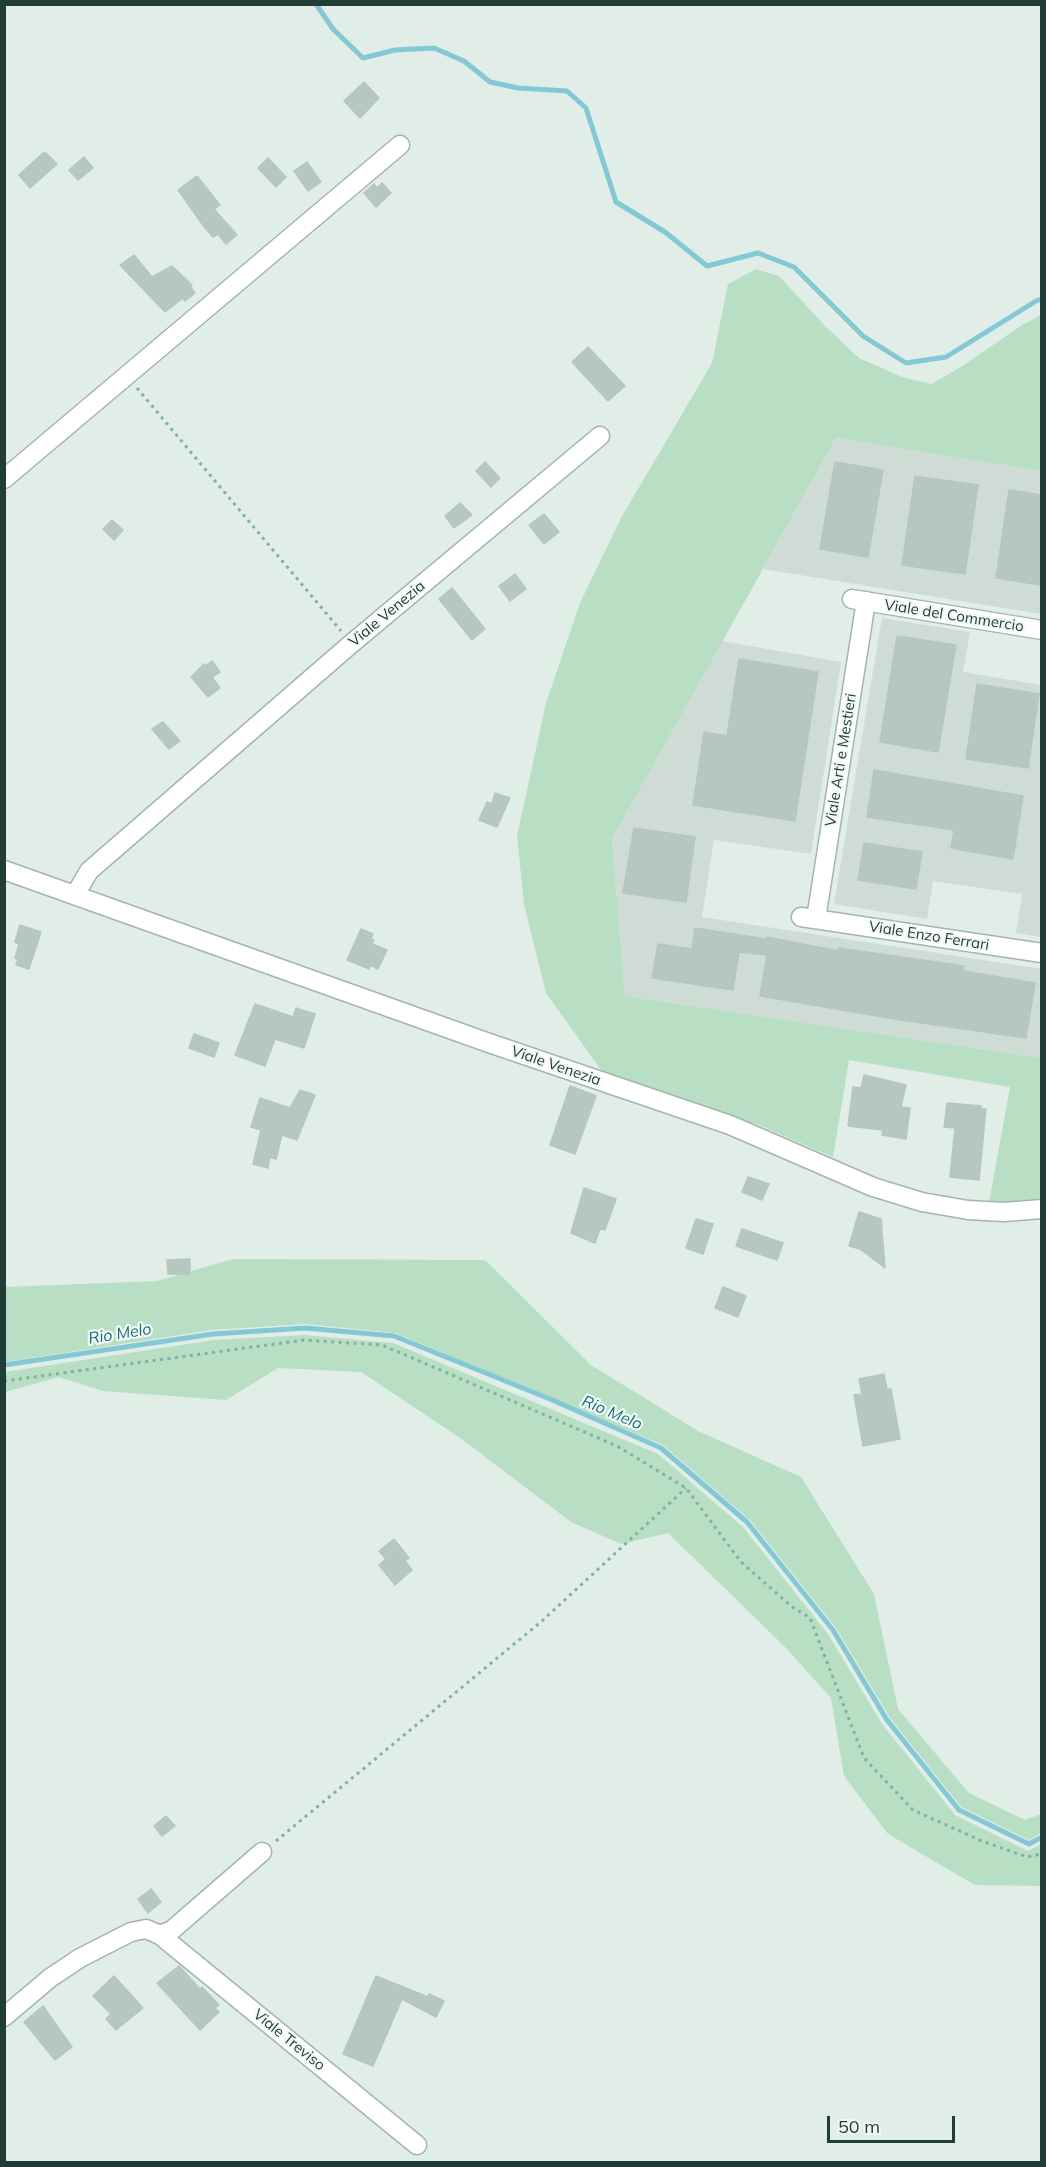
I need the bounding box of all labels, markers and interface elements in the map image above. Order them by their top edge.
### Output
street label: Viale Venezia [345,577,429,651]
street label: Viale del Commercio [883,596,1025,636]
street label: Viale Arti e Mestieri [822,692,860,828]
street label: Viale Enzo Ferrari [868,918,990,954]
street label: Viale Venezia [509,1042,603,1090]
water label: Rio Melo [87,1320,153,1348]
water label: Rio Melo [579,1392,645,1434]
street label: Viale Treviso [249,2005,329,2075]
scale bar [830,2104,958,2142]
text: 50 m [838,2115,880,2138]

